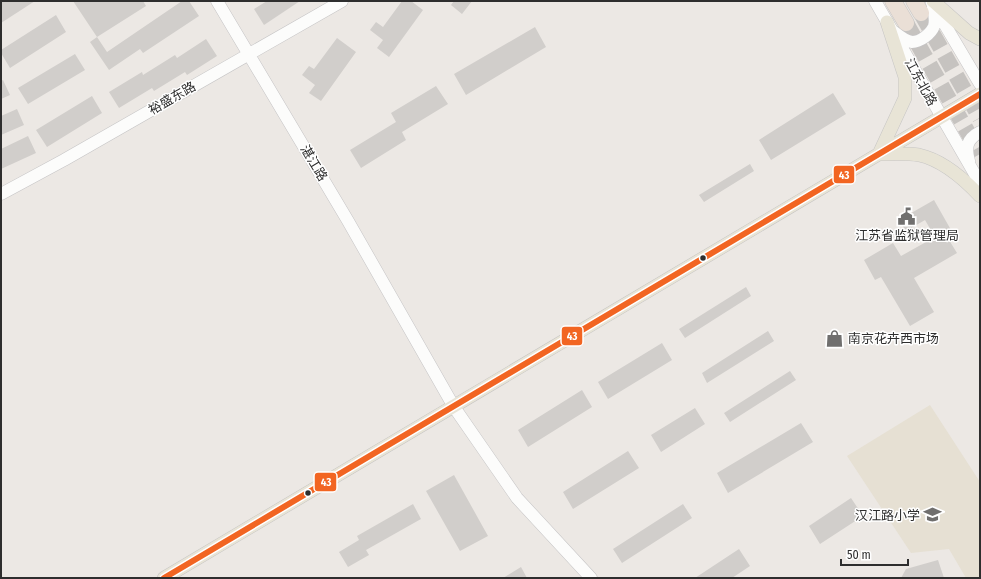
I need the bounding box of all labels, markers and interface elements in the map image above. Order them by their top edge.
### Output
street label: 江东北路 [902,56,940,108]
street label: 裕盛东路 [146,79,198,117]
street label: 湛江路 [298,142,330,184]
line badge: 43 [833,165,855,184]
text: 43 [839,169,849,182]
public building icon: 江苏省监狱管理局 [897,206,917,226]
place label: 江苏省监狱管理局 [855,228,959,243]
unlabelled marker [698,253,708,263]
line badge: 43 [561,326,583,346]
shop icon: 南京花卉西市场 [825,328,845,348]
text: 43 [567,330,577,343]
place label: 南京花卉西市场 [848,331,939,346]
line badge: 43 [314,472,337,492]
text: 43 [321,476,331,489]
unlabelled marker [303,488,313,498]
school or university icon: 汉江路小学 [923,505,943,525]
place label: 汉江路小学 [855,508,920,523]
scale bar [841,541,908,567]
text: 50 m [847,548,871,562]

